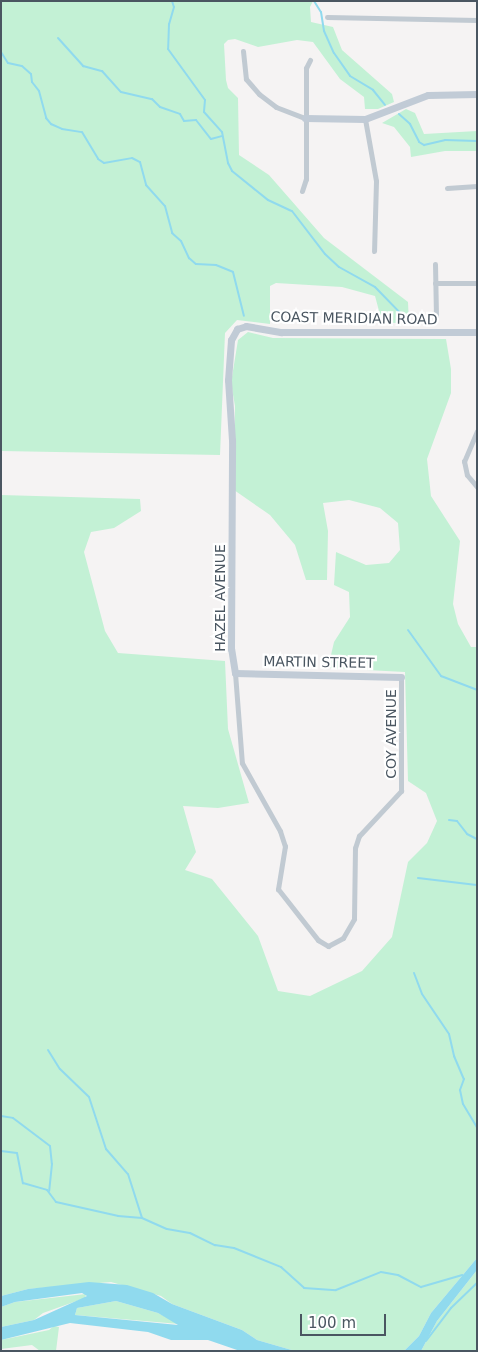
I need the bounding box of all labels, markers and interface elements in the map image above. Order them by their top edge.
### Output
street label: COAST MERIDIAN ROAD [270,308,438,328]
street label: HAZEL AVENUE [212,544,228,652]
street label: MARTIN STREET [263,653,375,671]
street label: COY AVENUE [383,689,399,779]
scale bar [303,1304,389,1336]
text: 100 m [308,1314,356,1332]

